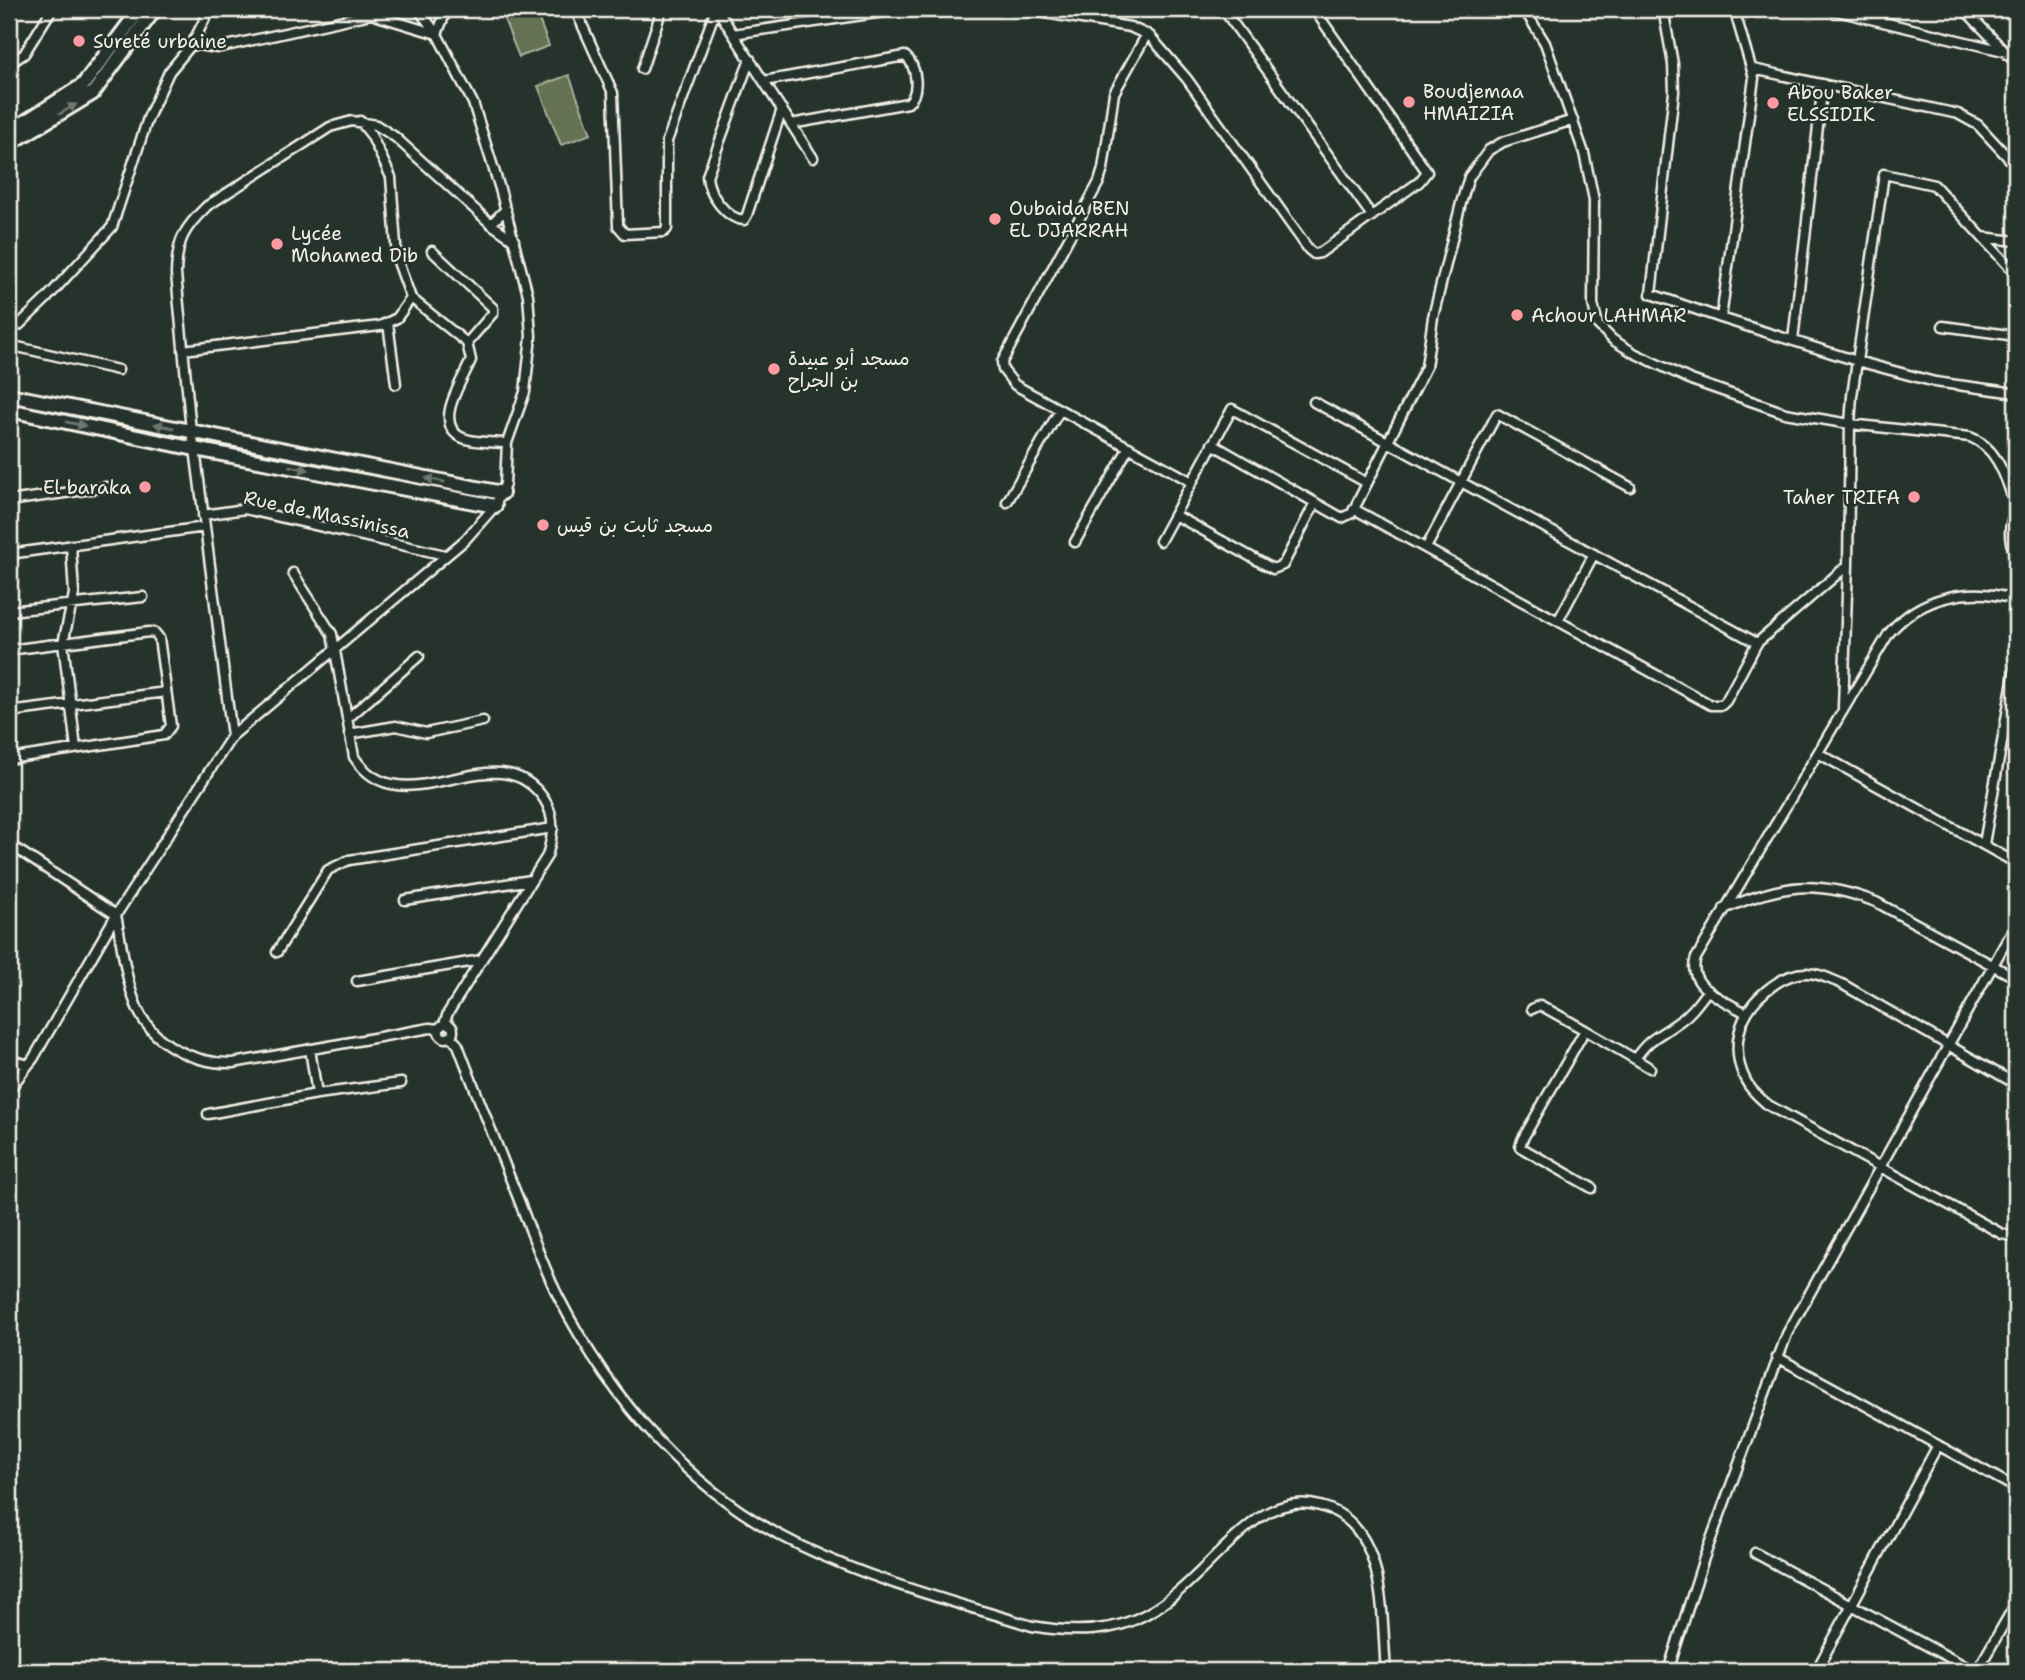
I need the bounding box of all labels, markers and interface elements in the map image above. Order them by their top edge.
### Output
place label: Sureté urbaine [93,29,227,54]
marker: Sureté urbaine [71,33,87,49]
place label: Boudjemaa HMAIZIA [1423,79,1524,126]
place label: Abou Baker ELSSIDIK [1787,80,1893,127]
marker: Boudjemaa HMAIZIA [1401,94,1417,110]
marker: Abou Baker ELSSIDIK [1765,95,1781,111]
one-way arrow [58,103,77,115]
place label: Oubaida BEN EL DJARRAH [1009,196,1129,243]
marker: Oubaida BEN EL DJARRAH [987,211,1003,227]
place label: Lycée Mohamed Dib [291,221,418,268]
marker: Lycée Mohamed Dib [269,236,285,252]
place label: Achour LAHMAR [1531,303,1686,328]
marker: Achour LAHMAR [1509,307,1525,323]
place label: مسجد أبو عبيدة بن الجراح [788,346,910,393]
marker: مسجد أبو عبيدة بن الجراح [766,361,782,377]
one-way arrow [65,418,87,429]
one-way arrow [153,420,175,431]
one-way arrow [288,463,310,474]
one-way arrow [424,474,446,485]
place label: El baraka [43,475,131,500]
marker: El baraka [137,479,153,495]
street label: Rue de Massinissa [241,485,412,544]
place label: Taher TRIFA [1783,485,1900,510]
marker: Taher TRIFA [1906,489,1922,505]
place label: مسجد ثابت بن قيس [557,513,713,538]
marker: مسجد ثابت بن قيس [535,517,551,533]

